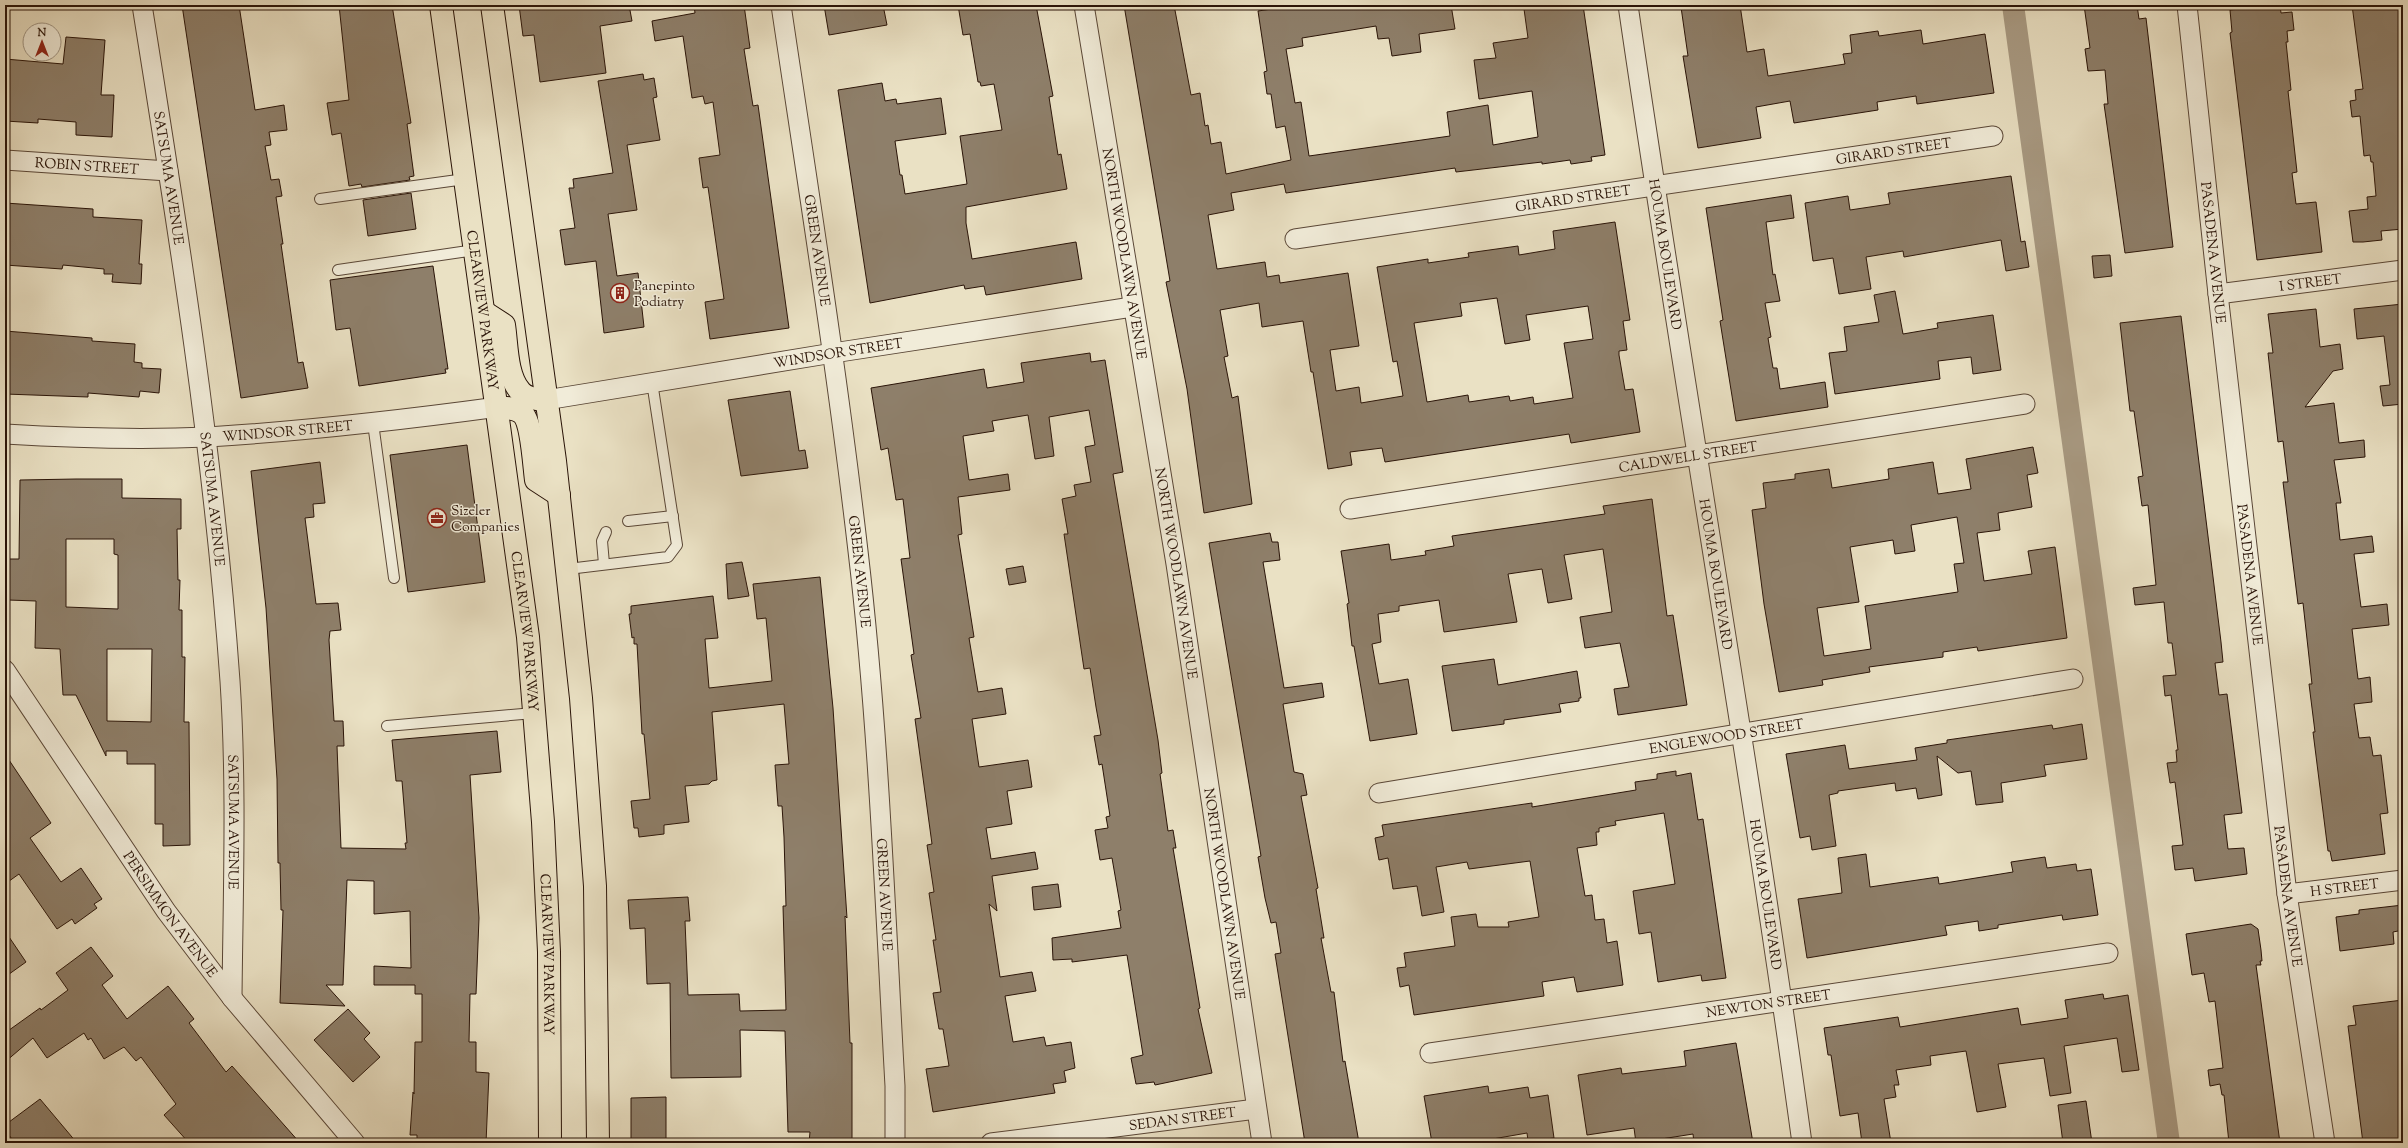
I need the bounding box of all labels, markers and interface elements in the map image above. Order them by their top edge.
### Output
north arrow [22,22,62,62]
text: N [37,25,47,41]
street label: SATSUMA AVENUE [147,110,187,247]
street label: GIRARD STREET [1835,134,1953,171]
street label: NORTH WOODLAWN AVENUE [1096,147,1150,362]
street label: ROBIN STREET [34,154,140,181]
street label: HOUMA BOULEVARD [1642,178,1685,331]
street label: PASADENA AVENUE [2194,181,2229,325]
street label: GIRARD STREET [1514,182,1633,218]
street label: GREEN AVENUE [798,193,834,308]
street label: CLEARVIEW PARKWAY [460,229,502,392]
street label: I STREET [2278,270,2343,298]
place label: Panepinto Podiatry [634,277,695,313]
building icon: Panepinto Podiatry [609,282,631,304]
street label: WINDSOR STREET [772,334,905,375]
street label: WINDSOR STREET [222,417,354,448]
street label: SATSUMA AVENUE [193,431,228,568]
street label: CALDWELL STREET [1617,438,1759,479]
street label: NORTH WOODLAWN AVENUE [1148,466,1201,681]
street label: HOUMA BOULEVARD [1692,498,1736,651]
place label: Sizeler Companies [451,502,519,538]
street label: PASADENA AVENUE [2230,503,2266,647]
office icon: Sizeler Companies [426,507,448,529]
street label: GREEN AVENUE [842,514,874,629]
street label: CLEARVIEW PARKWAY [504,550,542,713]
street label: ENGLEWOOD STREET [1648,715,1806,760]
street label: SATSUMA AVENUE [221,754,242,890]
street label: NORTH WOODLAWN AVENUE [1197,787,1249,1002]
street label: HOUMA BOULEVARD [1743,818,1785,972]
street label: PASADENA AVENUE [2267,825,2306,969]
street label: GREEN AVENUE [870,838,896,952]
street label: PERSIMMON AVENUE [117,848,221,983]
street label: CLEARVIEW PARKWAY [533,873,557,1035]
street label: H STREET [2309,875,2380,903]
street label: NEWTON STREET [1705,986,1833,1024]
street label: SEDAN STREET [1128,1104,1238,1137]

